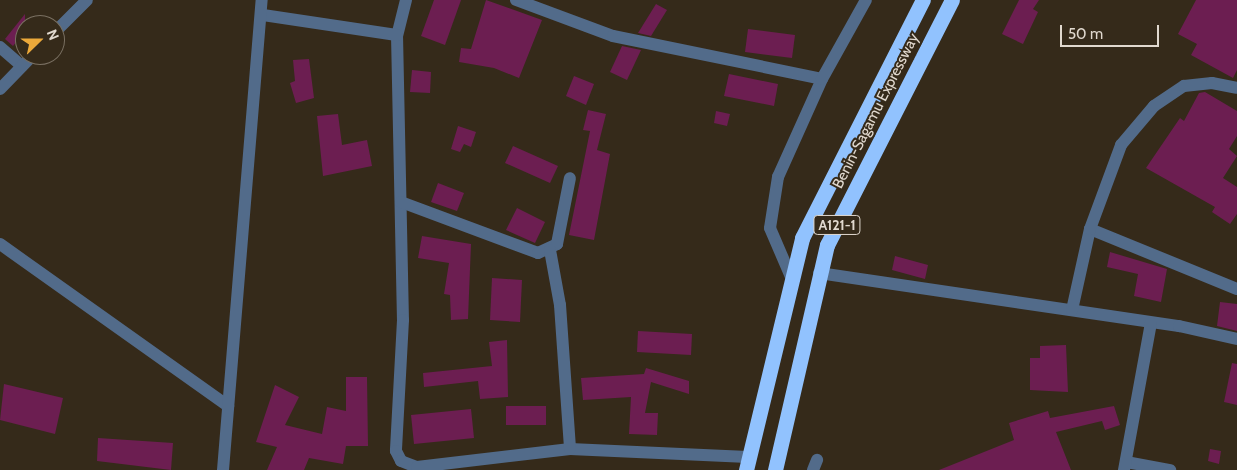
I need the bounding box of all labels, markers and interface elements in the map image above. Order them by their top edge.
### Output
north arrow [15,15,65,65]
scale bar [1062,15,1161,47]
text: 50 m [1068,25,1103,43]
text: N [43,27,63,43]
street label: Benin-Sagamu Expressway [829,31,923,191]
road number: A121-1 [813,214,861,236]

